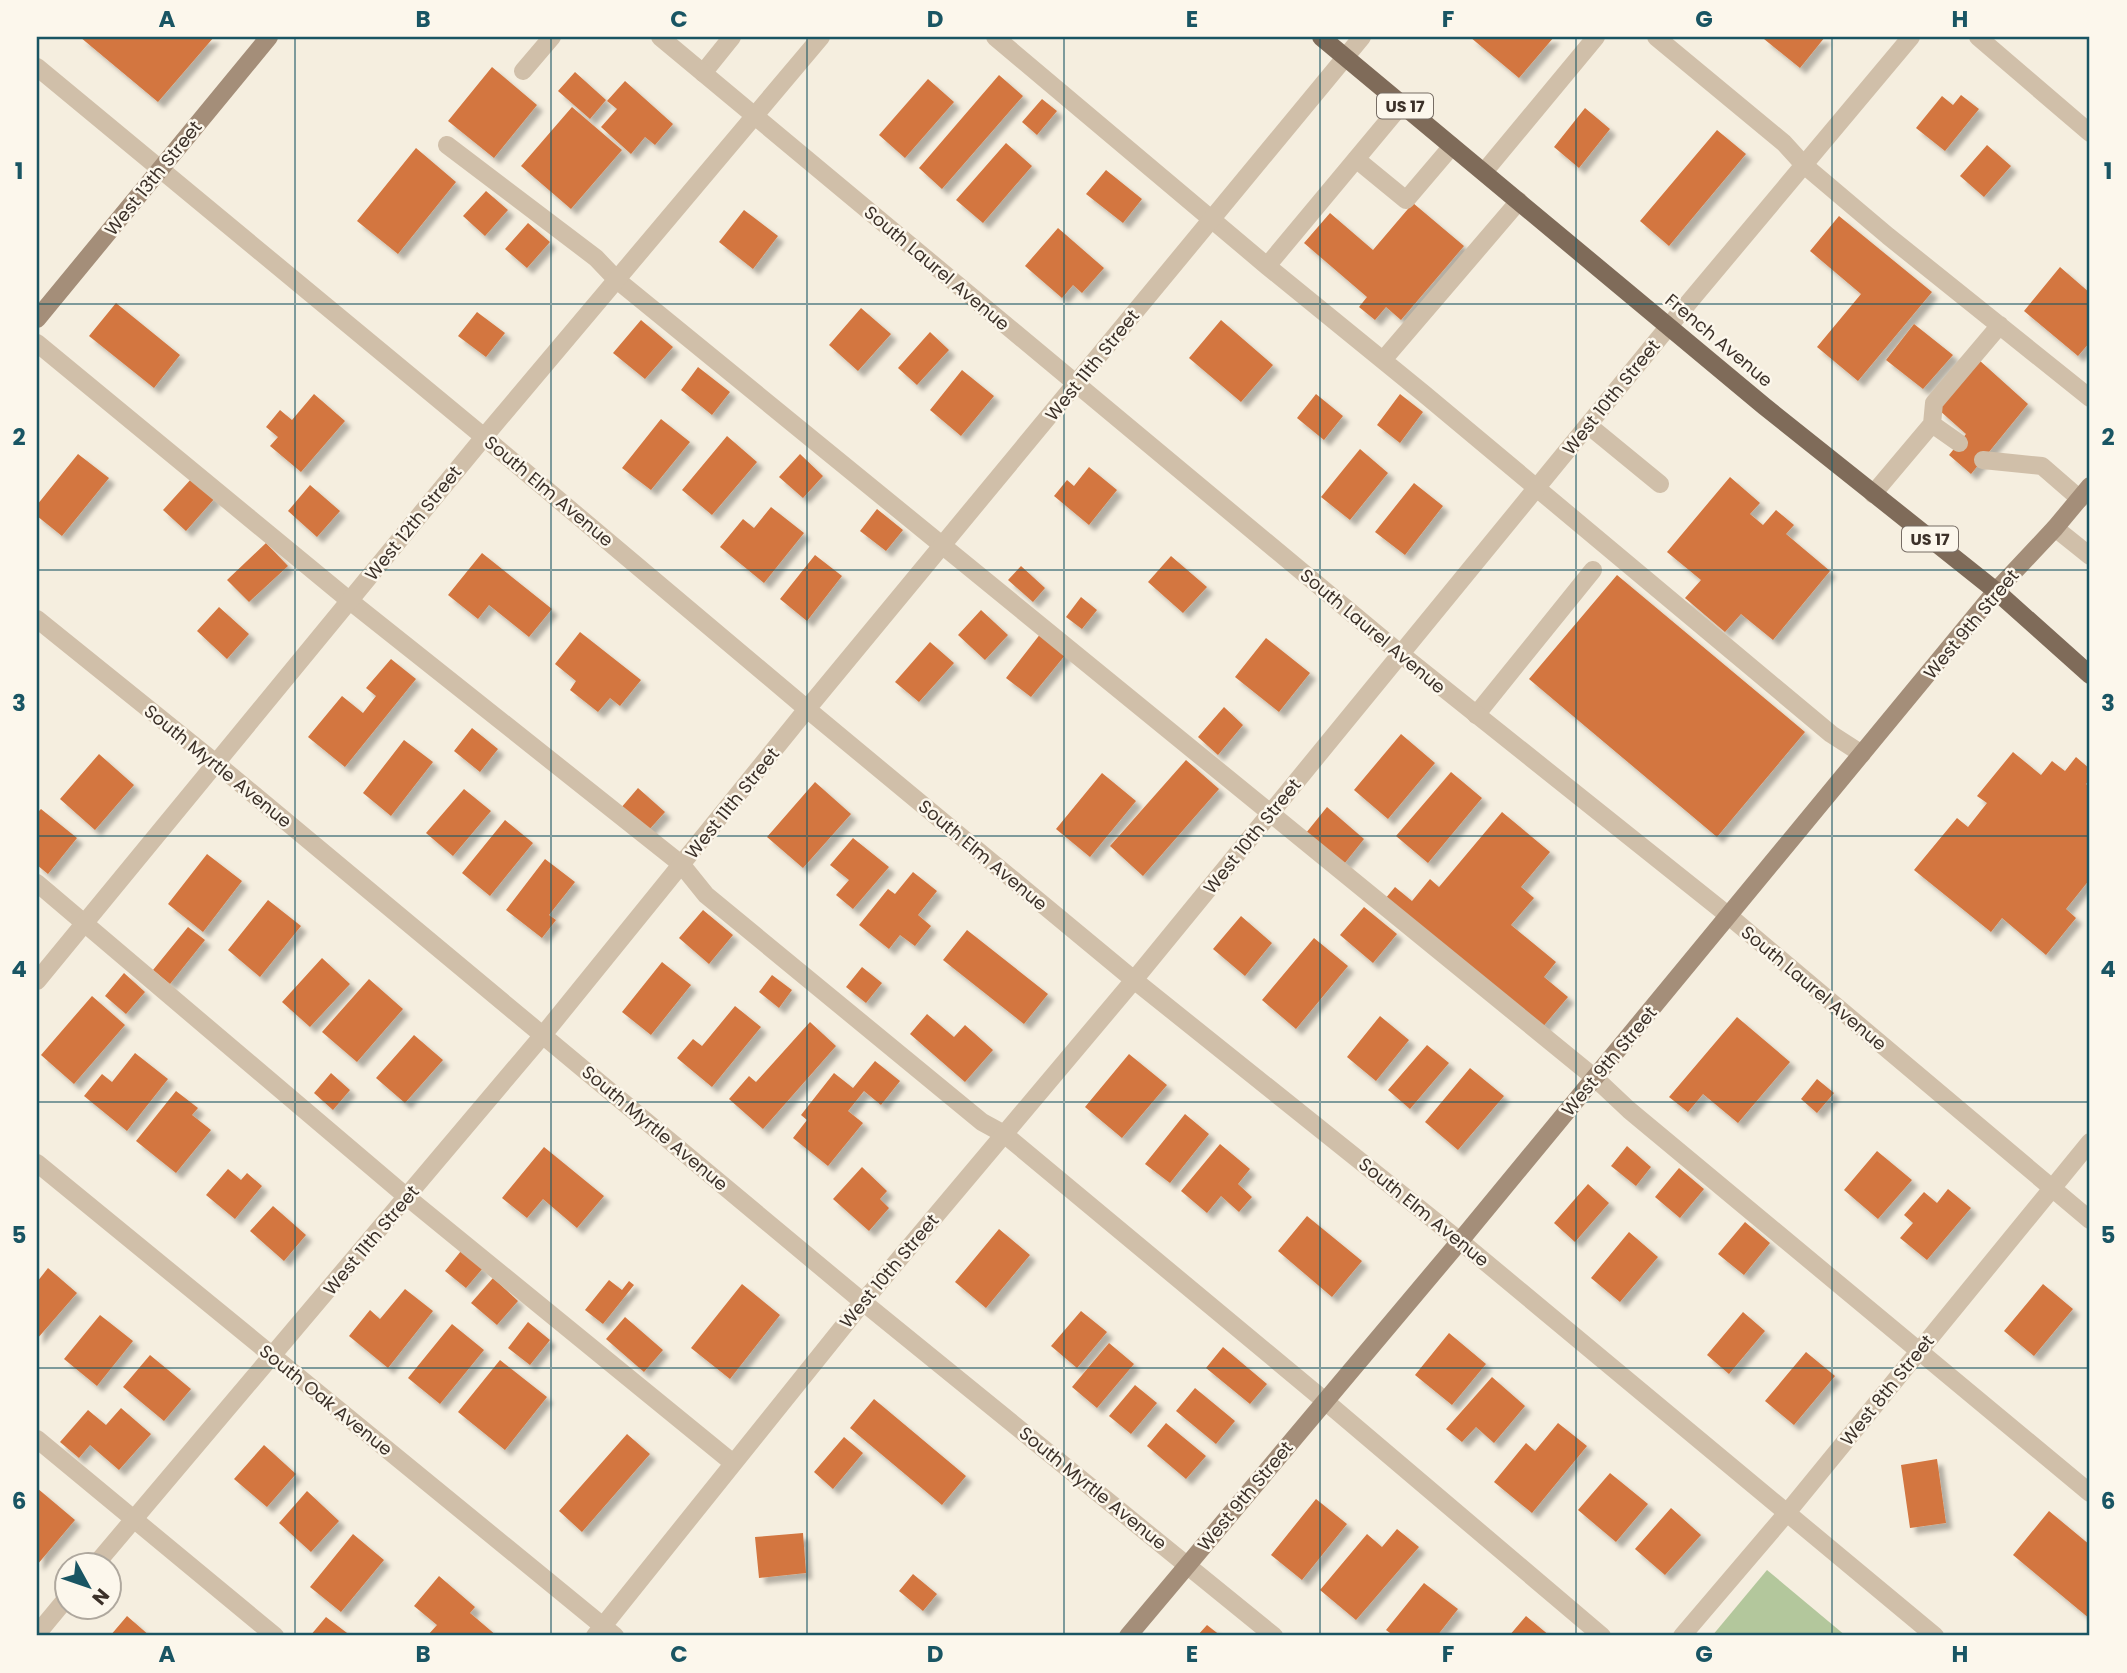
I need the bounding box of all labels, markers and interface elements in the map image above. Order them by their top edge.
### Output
text: A [159,3,176,35]
text: B [415,3,431,35]
text: C [670,3,688,35]
text: D [927,3,943,35]
text: E [1186,3,1198,35]
text: F [1442,3,1454,35]
text: G [1695,3,1713,35]
text: H [1952,3,1968,35]
road number: US 17 [1377,94,1433,118]
street label: West 13th Street [99,115,207,241]
text: 1 [15,155,23,187]
text: 1 [2104,155,2112,187]
street label: South Laurel Avenue [859,200,1015,336]
street label: French Avenue [1660,288,1778,392]
street label: West 11th Street [1039,304,1145,426]
street label: West 10th Street [1557,334,1665,460]
text: 2 [12,421,26,453]
text: 2 [2101,421,2115,453]
street label: South Elm Avenue [479,430,619,552]
street label: West 12th Street [359,460,467,586]
road number: US 17 [1902,526,1958,552]
street label: South Laurel Avenue [1295,563,1451,699]
street label: West 9th Street [1918,564,2024,684]
text: 3 [12,687,26,719]
text: 3 [2101,687,2115,719]
street label: South Myrtle Avenue [139,699,297,833]
street label: West 11th Street [679,742,785,864]
street label: West 10th Street [1198,773,1306,899]
street label: South Elm Avenue [913,794,1053,916]
street label: South Laurel Avenue [1736,920,1892,1056]
text: 4 [11,953,27,985]
text: 4 [2100,953,2116,985]
street label: West 9th Street [1556,1001,1662,1121]
street label: South Myrtle Avenue [577,1059,733,1197]
street label: South Elm Avenue [1354,1152,1494,1272]
street label: West 11th Street [318,1180,424,1300]
street label: West 10th Street [834,1209,944,1333]
text: 5 [12,1219,26,1251]
text: 5 [2101,1219,2115,1251]
street label: West 8th Street [1834,1329,1940,1451]
street label: South Oak Avenue [254,1339,398,1461]
street label: South Myrtle Avenue [1014,1421,1172,1555]
street label: West 9th Street [1192,1436,1298,1556]
text: 6 [12,1485,26,1517]
text: 6 [2101,1485,2115,1517]
north arrow [52,1550,122,1620]
text: N [86,1582,116,1611]
text: A [159,1638,176,1670]
text: B [415,1638,431,1670]
text: C [670,1638,688,1670]
text: D [927,1638,943,1670]
text: E [1186,1638,1198,1670]
text: F [1442,1638,1454,1670]
text: G [1695,1638,1713,1670]
text: H [1952,1638,1968,1670]

